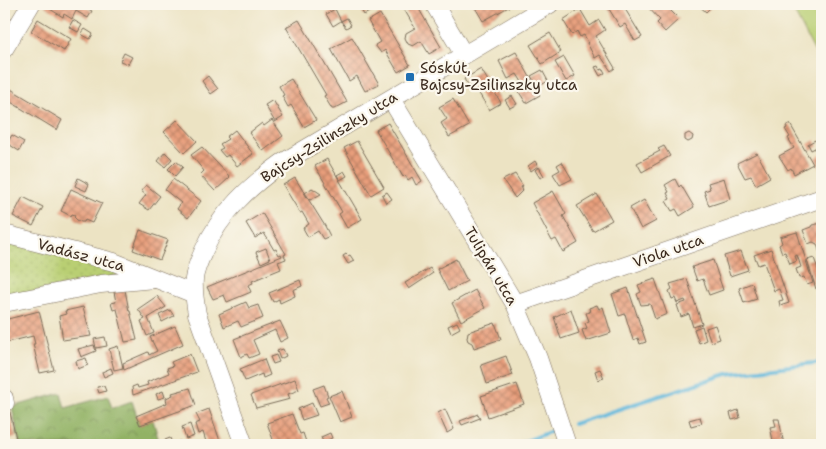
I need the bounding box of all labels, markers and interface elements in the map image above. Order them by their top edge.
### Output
place label: Sóskút, Bajcsy-Zsilinszky utca [420,58,578,95]
marker: Sóskút, Bajcsy-Zsilinszky utca [404,71,416,83]
street label: Bajcsy-Zsilinszky utca [257,86,402,187]
street label: Tulipán utca [460,223,523,310]
street label: Viola utca [630,229,707,272]
street label: Vadász utca [35,234,127,276]

